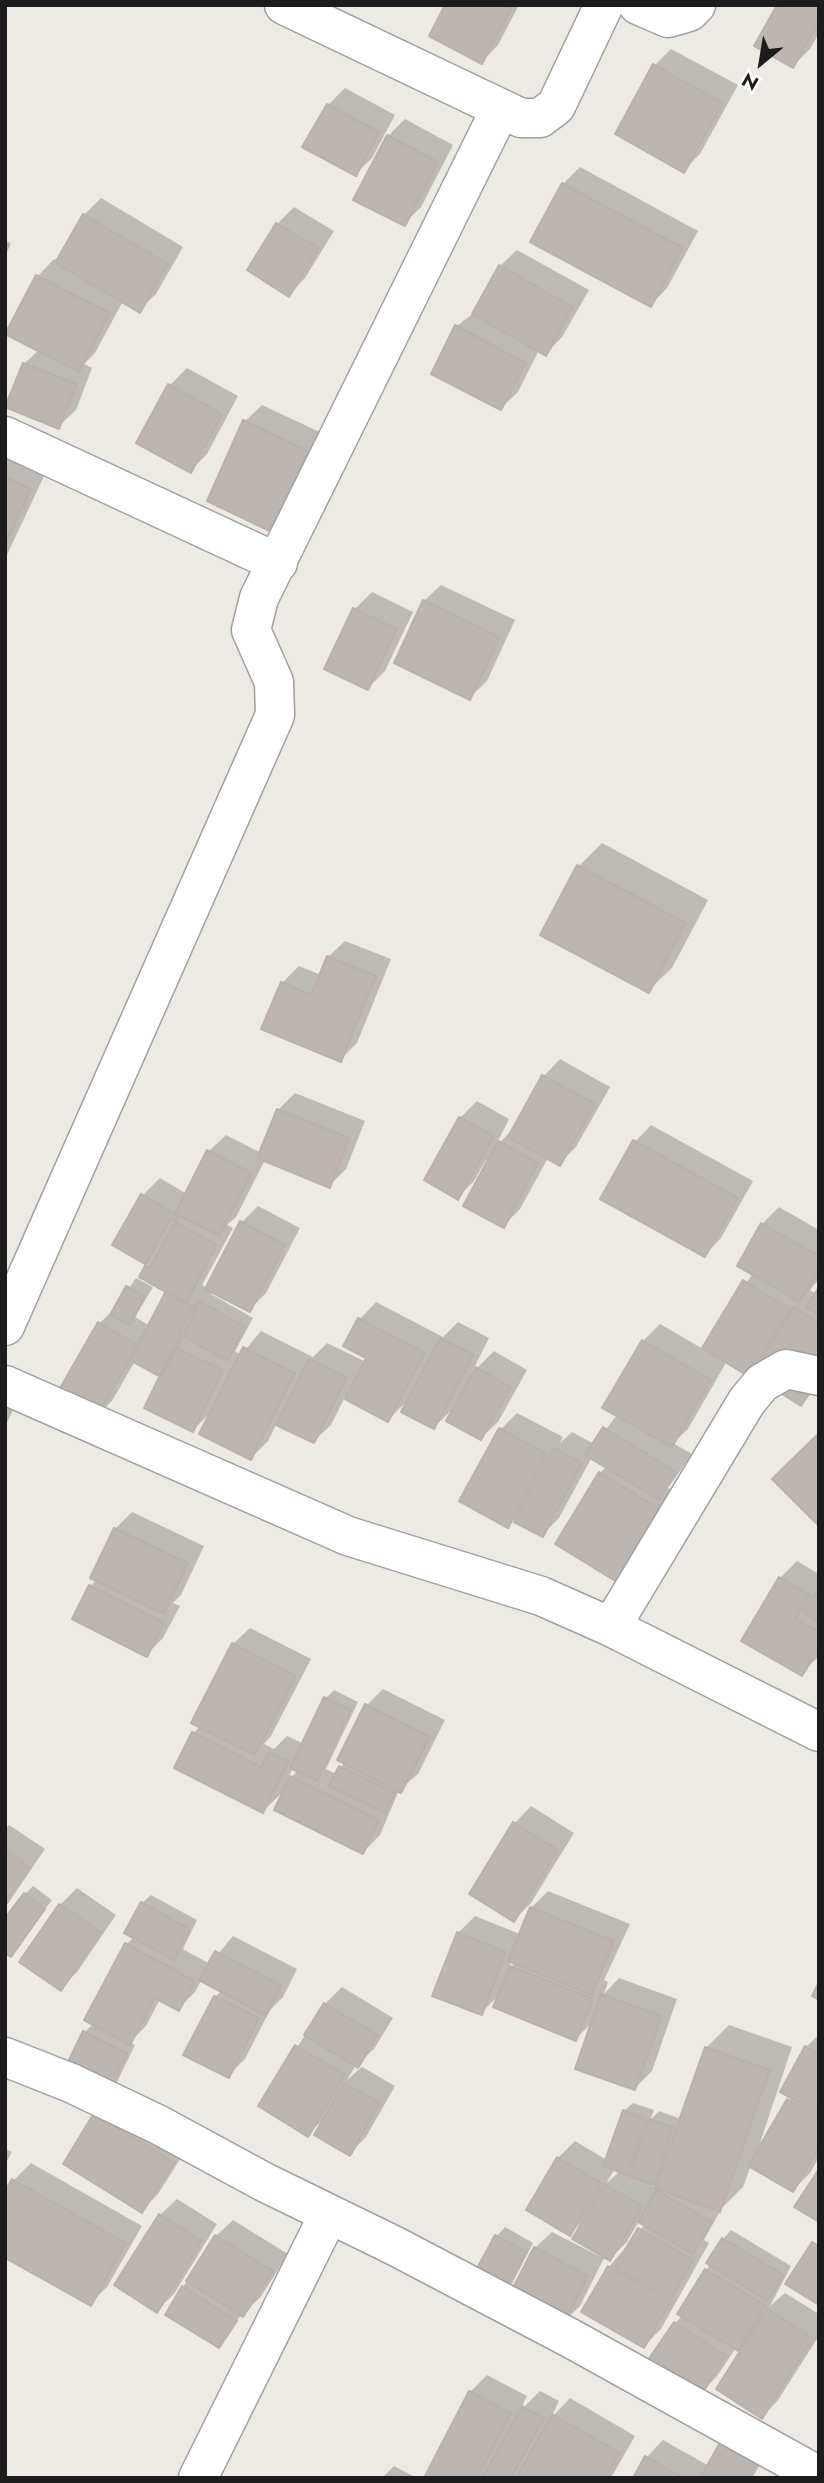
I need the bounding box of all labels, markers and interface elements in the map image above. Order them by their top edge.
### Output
north arrow [726,28,796,98]
text: N [737,66,764,97]

